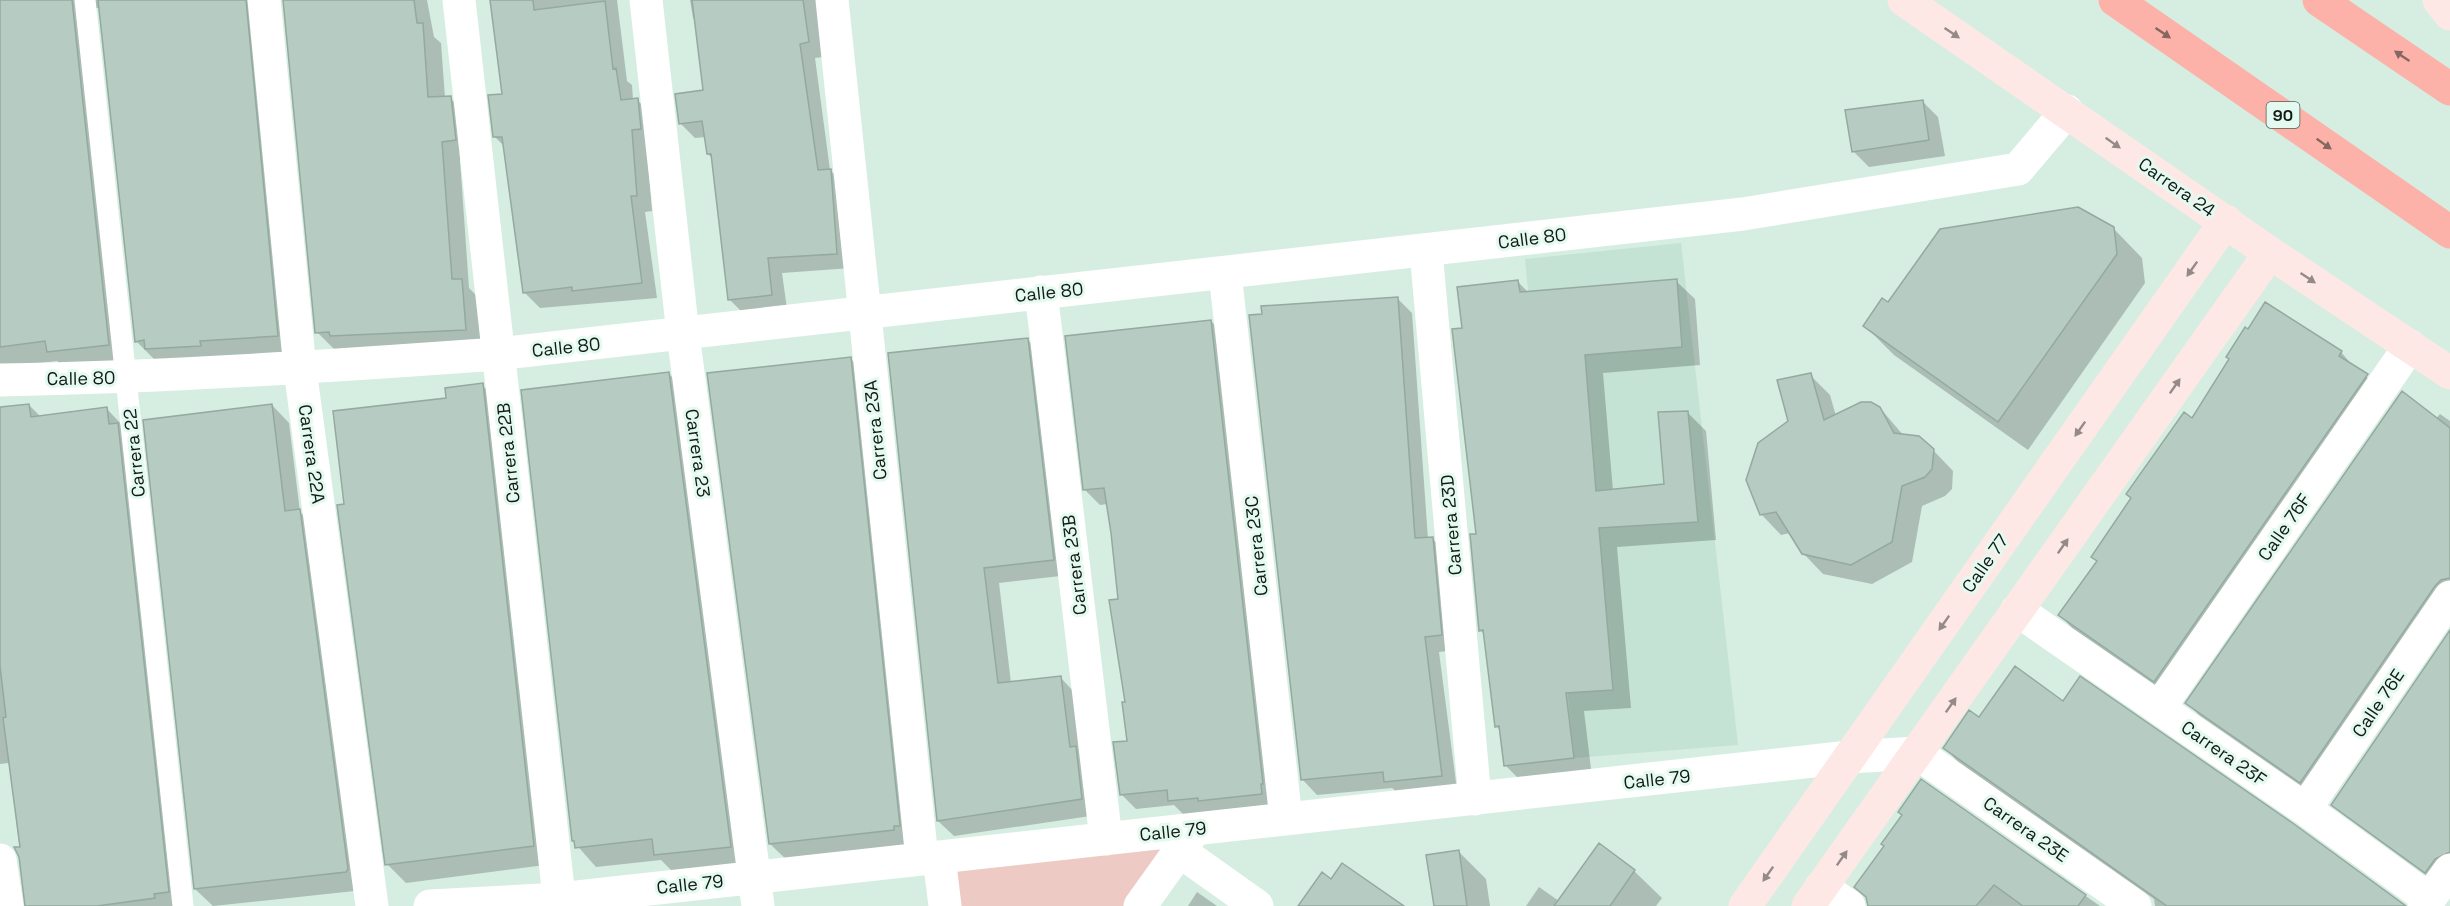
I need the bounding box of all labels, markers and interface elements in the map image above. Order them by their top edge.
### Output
one-way arrow [1944,27,1960,39]
one-way arrow [2155,27,2171,39]
one-way arrow [2394,50,2410,62]
road number: 90 [2266,102,2300,128]
one-way arrow [2105,137,2121,149]
one-way arrow [2315,138,2331,150]
street label: Carrera 24 [2134,152,2220,222]
street label: Calle 80 [1496,222,1568,254]
one-way arrow [2187,261,2198,277]
one-way arrow [2300,272,2316,284]
street label: Calle 80 [1014,277,1084,307]
street label: Calle 80 [531,332,601,362]
street label: Calle 80 [46,366,116,390]
street label: Carrera 23A [858,379,892,481]
one-way arrow [2169,379,2181,394]
street label: Carrera 22B [491,402,525,504]
street label: Carrera 22A [294,403,330,505]
street label: Carrera 23 [680,407,716,499]
street label: Carrera 22 [118,408,150,498]
one-way arrow [2074,420,2086,436]
street label: Carrera 23D [1435,474,1467,576]
street label: Calle 76F [2253,489,2316,565]
street label: Carrera 23C [1239,495,1273,597]
street label: Carrera 23B [1056,514,1092,616]
street label: Calle 77 [1957,529,2013,597]
one-way arrow [2057,538,2069,554]
one-way arrow [1938,614,1950,630]
street label: Calle 76E [2347,665,2409,741]
one-way arrow [1945,697,1956,713]
street label: Carrera 23F [2177,715,2271,791]
street label: Calle 79 [1622,764,1692,794]
street label: Carrera 23E [1979,791,2073,867]
street label: Calle 79 [1138,816,1208,846]
one-way arrow [1836,851,1848,867]
one-way arrow [1762,865,1774,881]
street label: Calle 79 [655,869,725,899]

